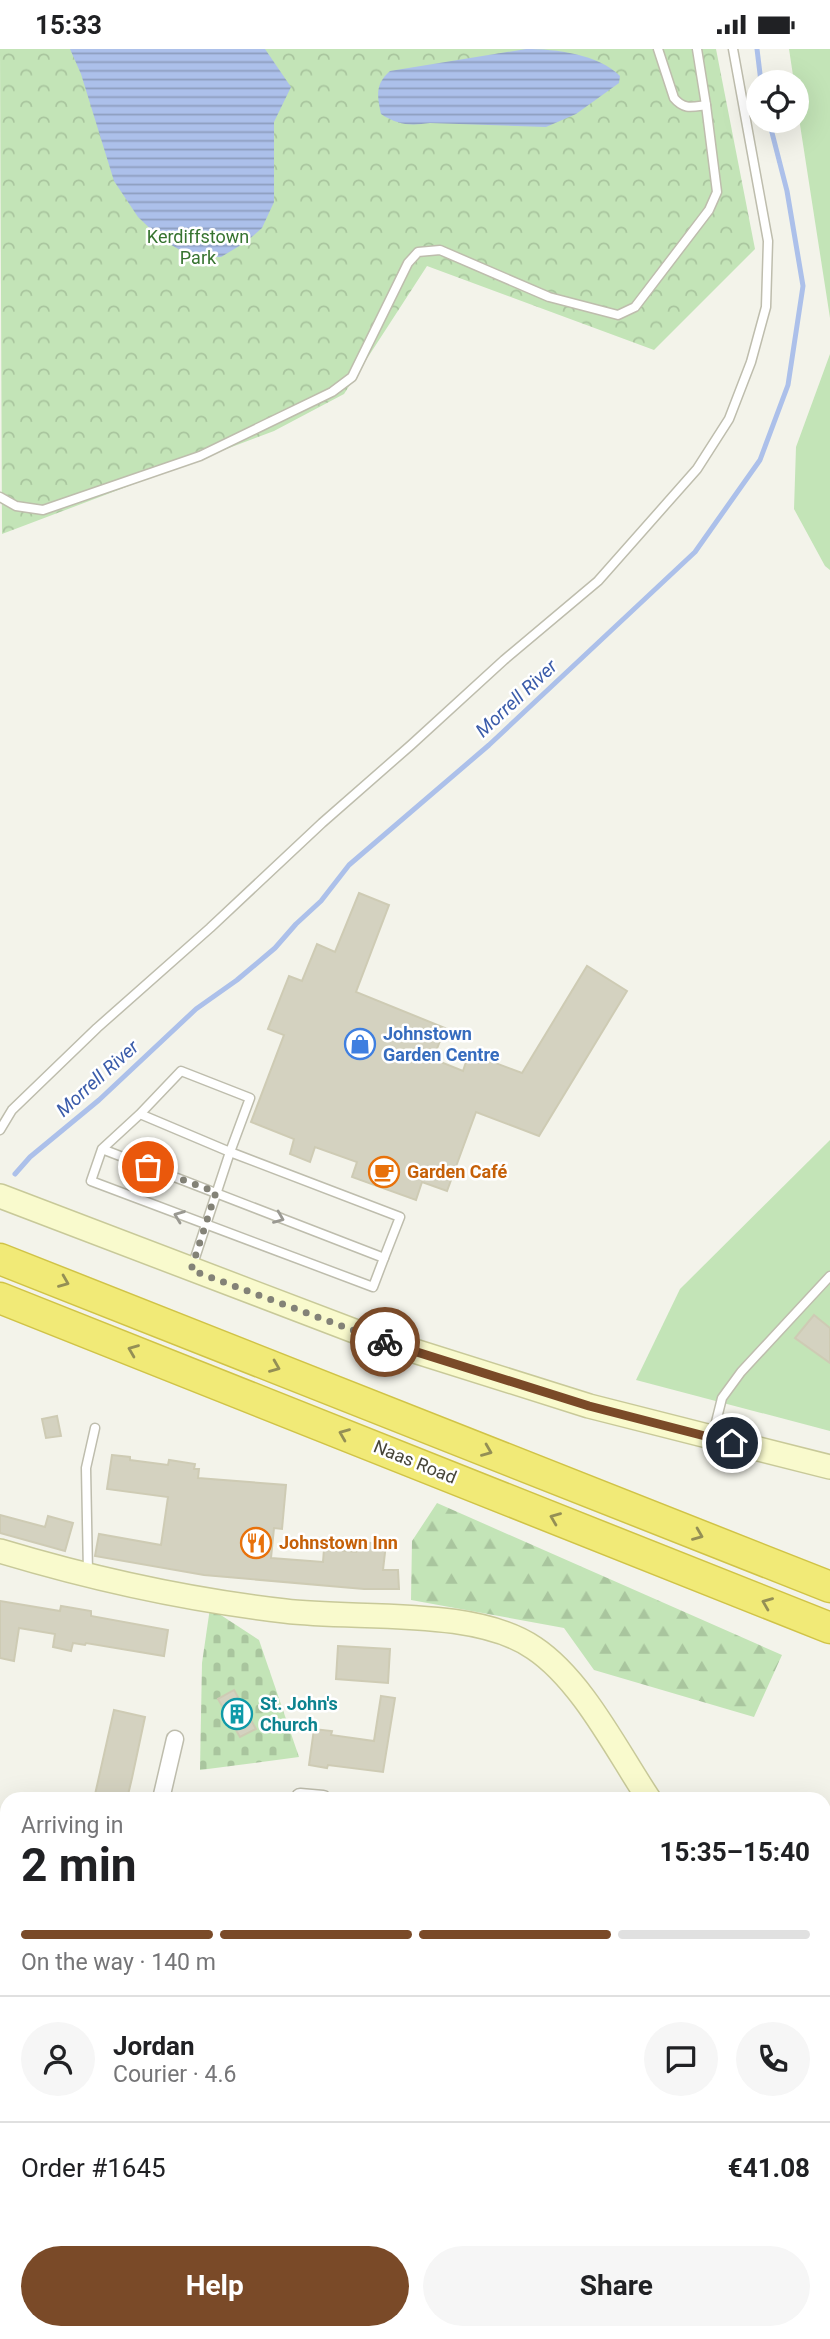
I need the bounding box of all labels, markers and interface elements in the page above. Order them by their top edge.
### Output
text: 15:33 [35,10,102,40]
map controls [746,70,809,133]
button: locate [746,70,809,133]
park label: Kerdiffstown Park [147,226,249,268]
water label: Morrell River [471,654,562,742]
place label: Johnstown Garden Centre [383,1023,500,1065]
shop icon: Johnstown Garden Centre [343,1027,377,1061]
water label: Morrell River [51,1035,144,1121]
pin [118,1137,178,1197]
icon: bag [129,1148,167,1186]
cafe icon: Garden Café [367,1155,401,1189]
place label: Garden Café [407,1161,507,1182]
one-way arrow [273,1209,285,1223]
one-way arrow [174,1210,186,1224]
one-way arrow [57,1274,69,1288]
courier [350,1307,420,1377]
icon: bike [366,1323,404,1361]
one-way arrow [127,1344,139,1358]
one-way arrow [269,1358,281,1372]
pin [702,1413,762,1473]
icon: home [713,1424,751,1462]
one-way arrow [339,1428,351,1442]
street label: Naas Road [371,1435,460,1488]
one-way arrow [480,1442,492,1456]
one-way arrow [550,1513,562,1527]
restaurant icon: Johnstown Inn [239,1526,273,1560]
one-way arrow [691,1526,703,1540]
place label: Johnstown Inn [279,1532,398,1553]
one-way arrow [761,1597,773,1611]
place label: St. John's Church [260,1693,338,1735]
building icon: St. John's Church [220,1697,254,1731]
text: Arriving in [21,1812,124,1839]
text: 15:35–15:40 [660,1837,810,1867]
text: 2 min [21,1838,137,1892]
text: On the way · 140 m [21,1949,216,1976]
button: person [21,2022,95,2096]
button: chat [644,2022,718,2096]
button: phone [736,2022,810,2096]
text: Jordan [113,2031,195,2061]
text: Courier · 4.6 [113,2061,236,2088]
text: Order #1645 [21,2153,166,2183]
text: €41.08 [728,2153,810,2183]
button: Help [21,2246,409,2326]
button: Share [423,2246,810,2326]

